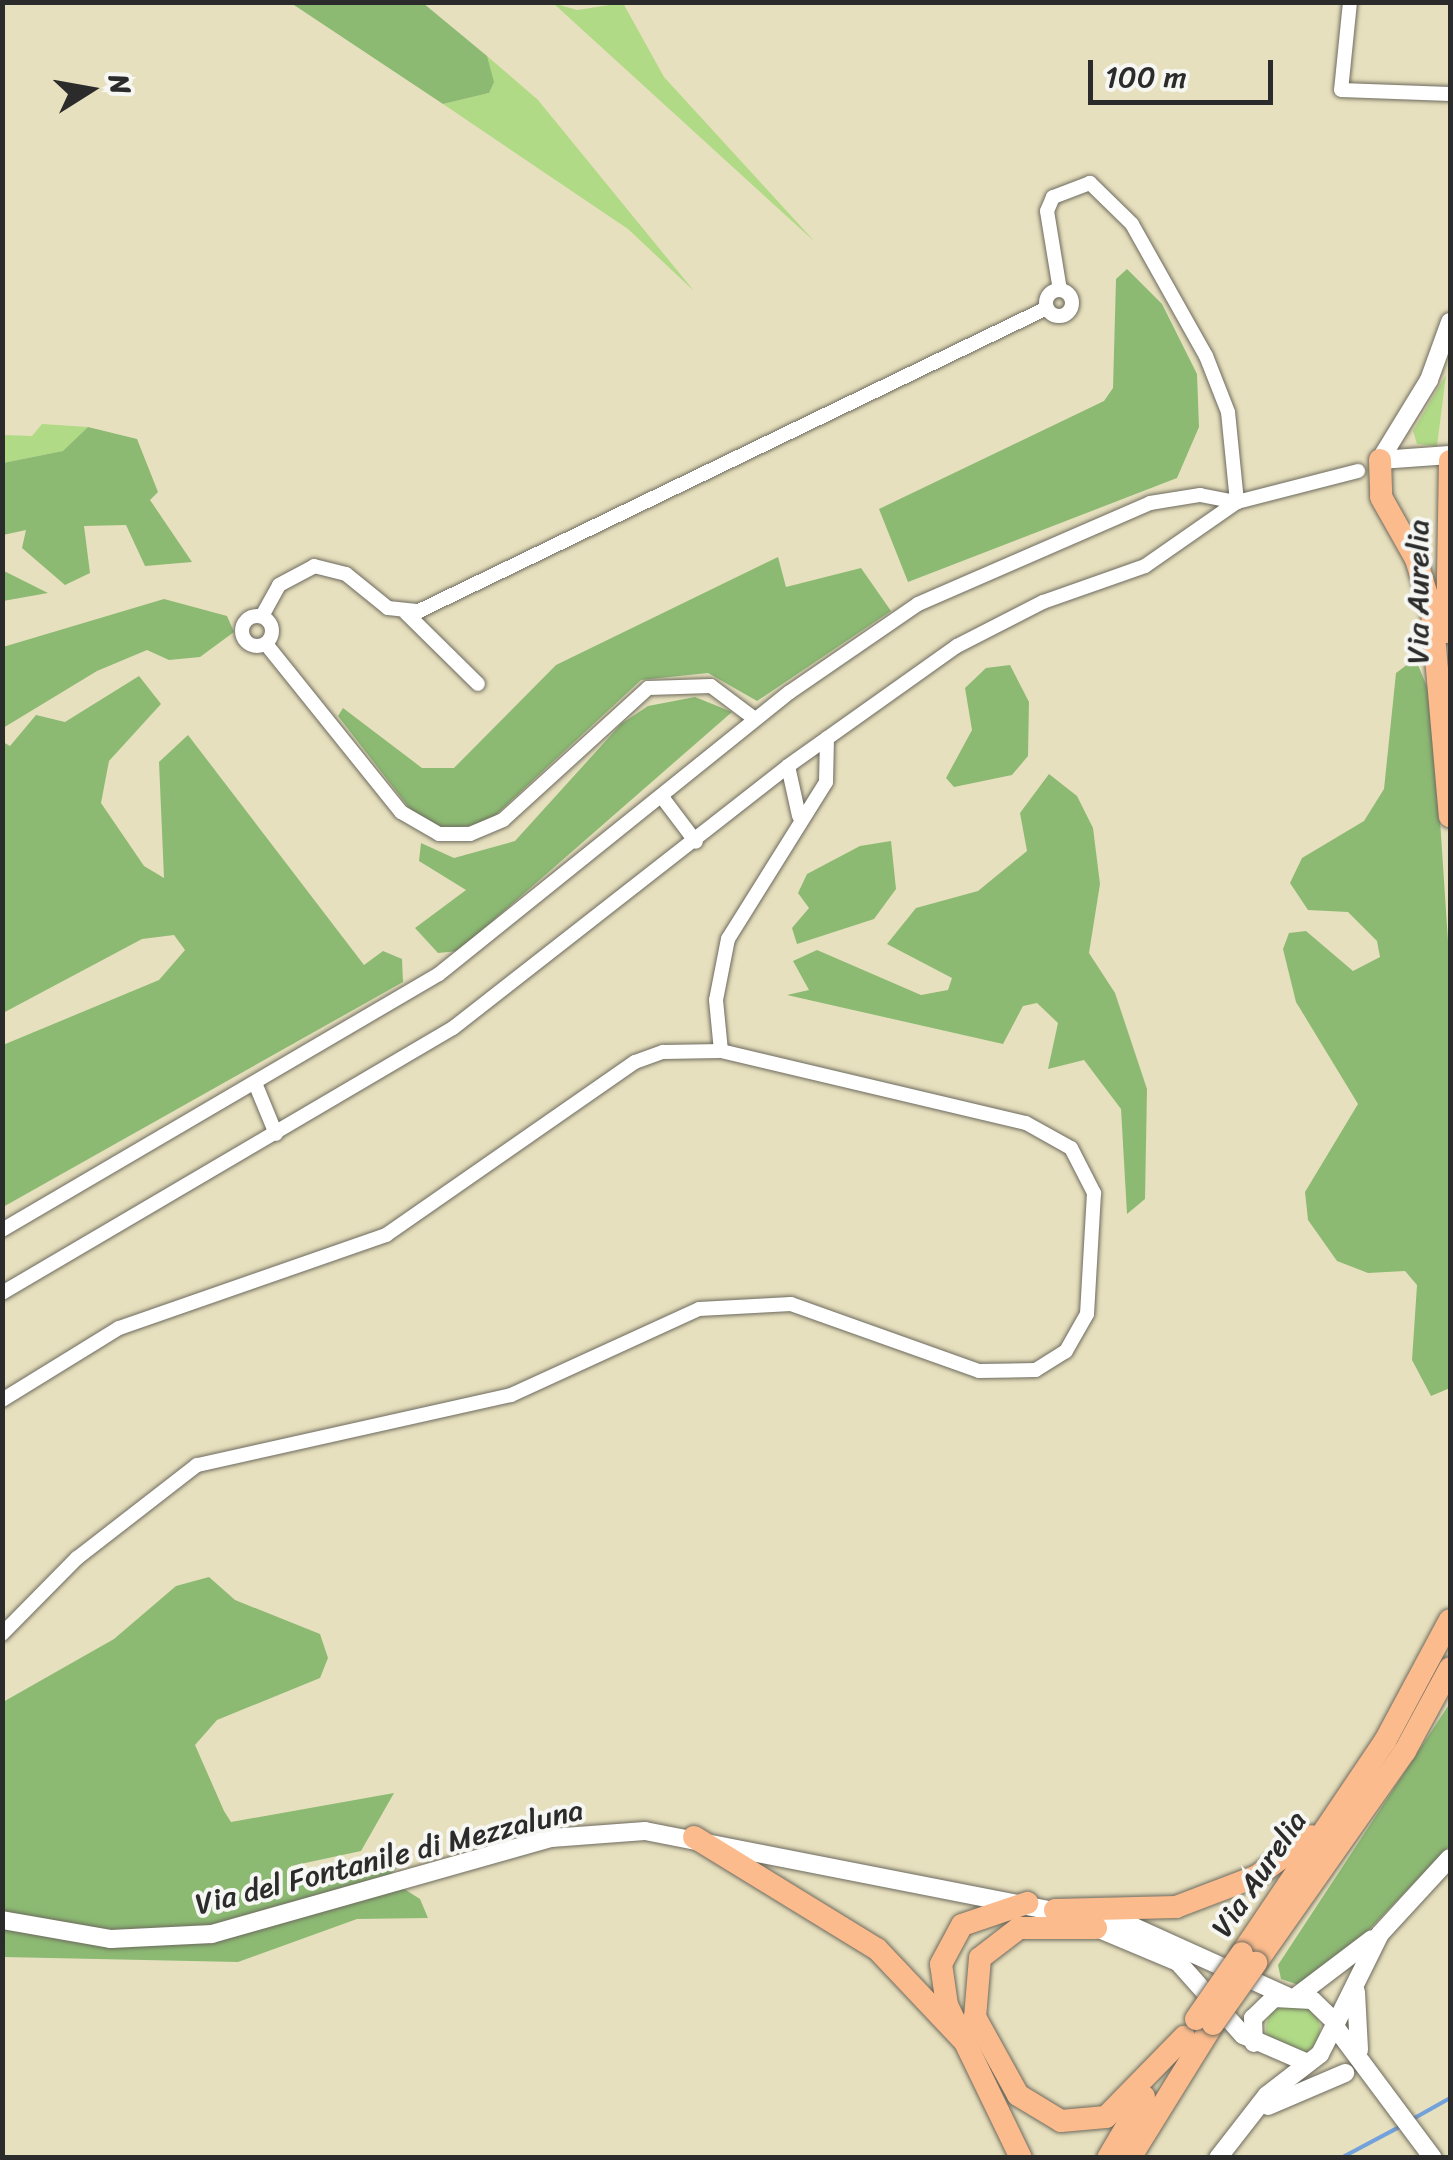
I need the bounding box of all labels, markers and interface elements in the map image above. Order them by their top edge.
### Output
north arrow [40,40,140,140]
scale bar [1093,40,1278,102]
text: 100 m [1105,50,1187,104]
text: N [94,70,146,98]
street label: Via Aurelia [1400,520,1436,664]
street label: Via del Fontanile di Mezzaluna [191,1791,587,1923]
street label: Via Aurelia [1204,1804,1314,1944]

